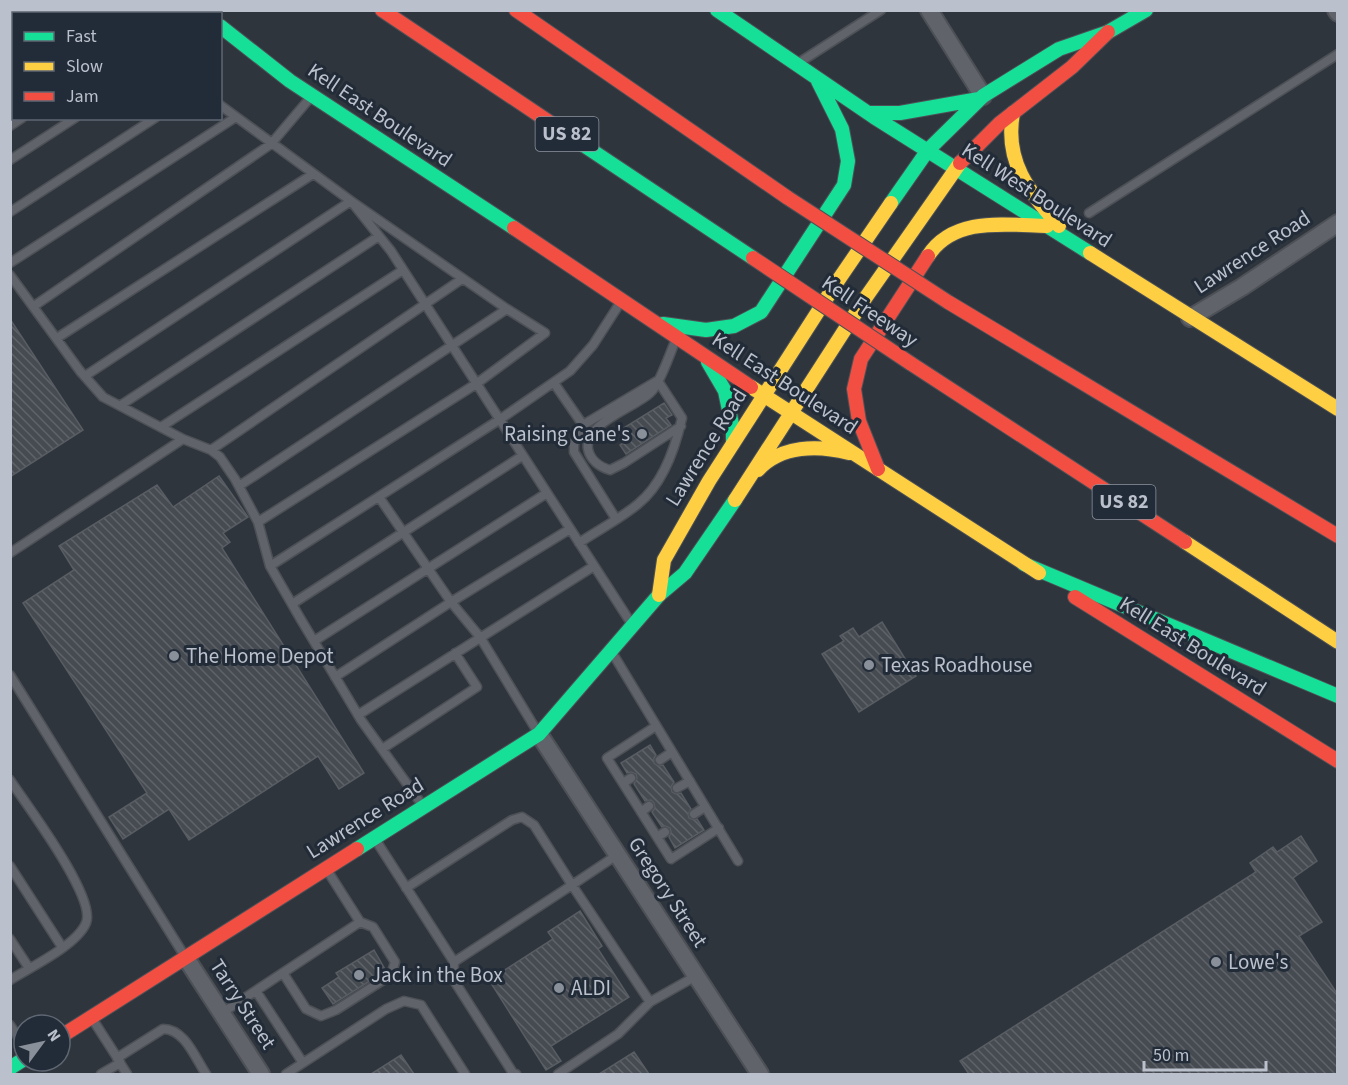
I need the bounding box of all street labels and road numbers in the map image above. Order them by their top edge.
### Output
street label: Kell East Boulevard [302,55,458,175]
road number: US 82 [536,117,598,151]
street label: Kell West Boulevard [956,135,1118,255]
street label: Lawrence Road [1188,203,1316,301]
street label: Kell Freeway [816,268,924,354]
street label: Kell East Boulevard [706,325,864,441]
street label: Lawrence Road [658,382,754,512]
road number: US 82 [1092,485,1156,519]
street label: Kell East Boulevard [1114,589,1272,703]
street label: Lawrence Road [300,770,430,866]
street label: Gregory Street [621,831,715,953]
street label: Tarry Street [203,953,283,1055]

